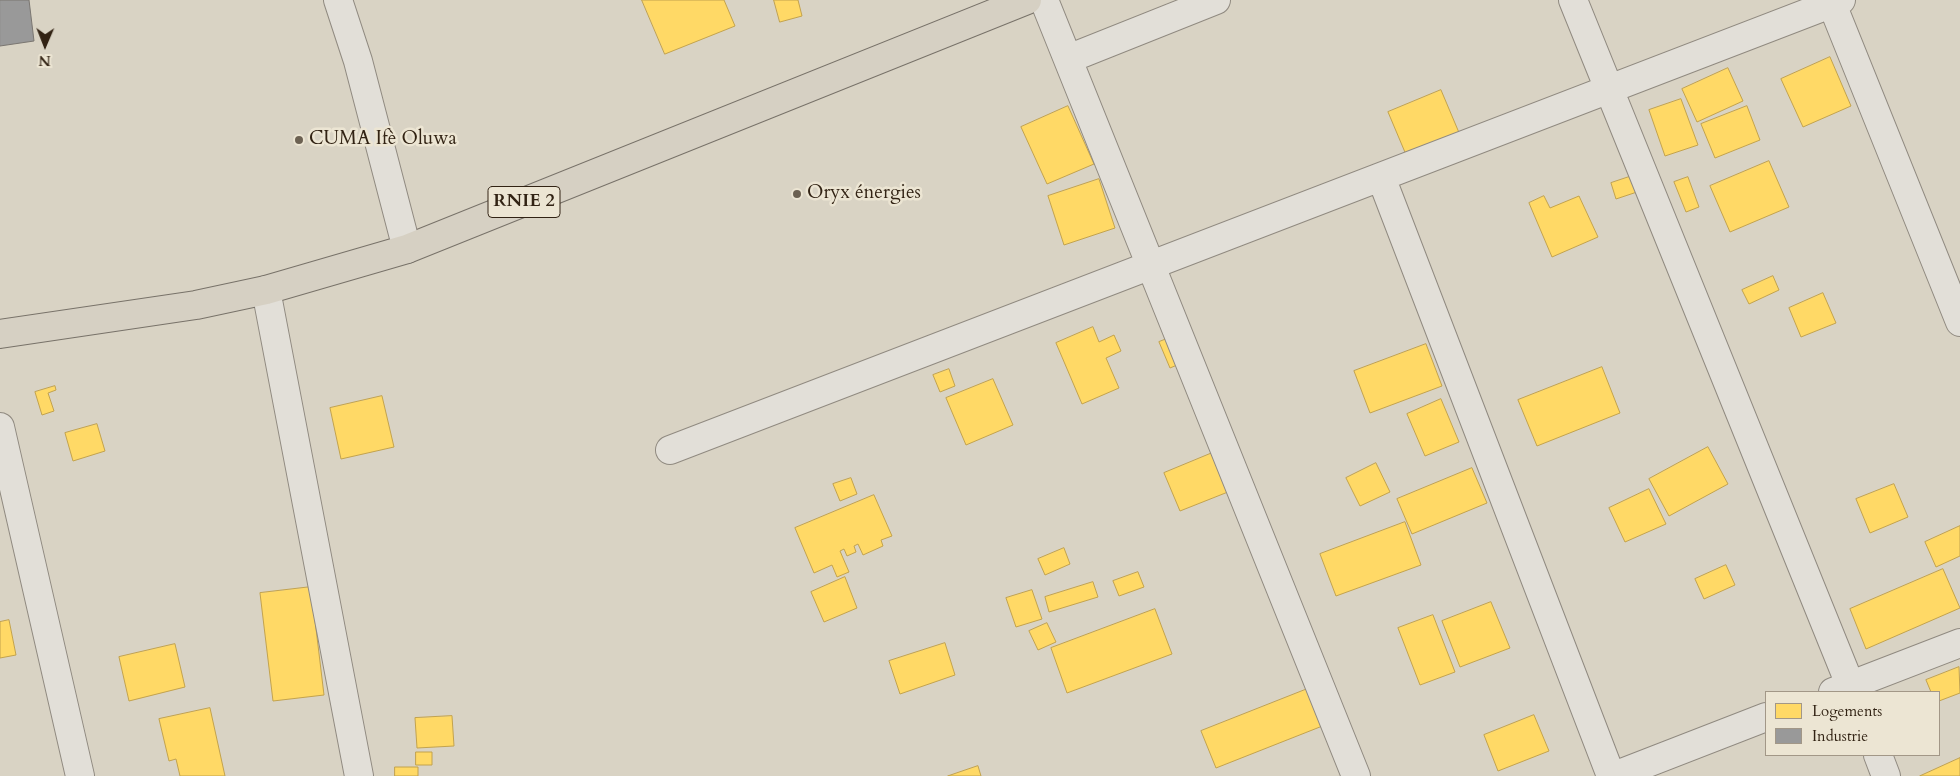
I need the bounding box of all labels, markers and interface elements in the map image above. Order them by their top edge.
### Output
north arrow [20,20,70,70]
text: N [38,51,51,70]
place label: CUMA Ifè Oluwa [309,129,457,151]
marker: CUMA Ifè Oluwa [293,134,305,146]
place label: Oryx énergies [807,183,921,205]
road number: RNIE 2 [488,186,560,218]
marker: Oryx énergies [791,188,803,200]
legend [1765,691,1940,756]
text: Logements [1812,701,1882,721]
text: Industrie [1812,726,1868,746]

